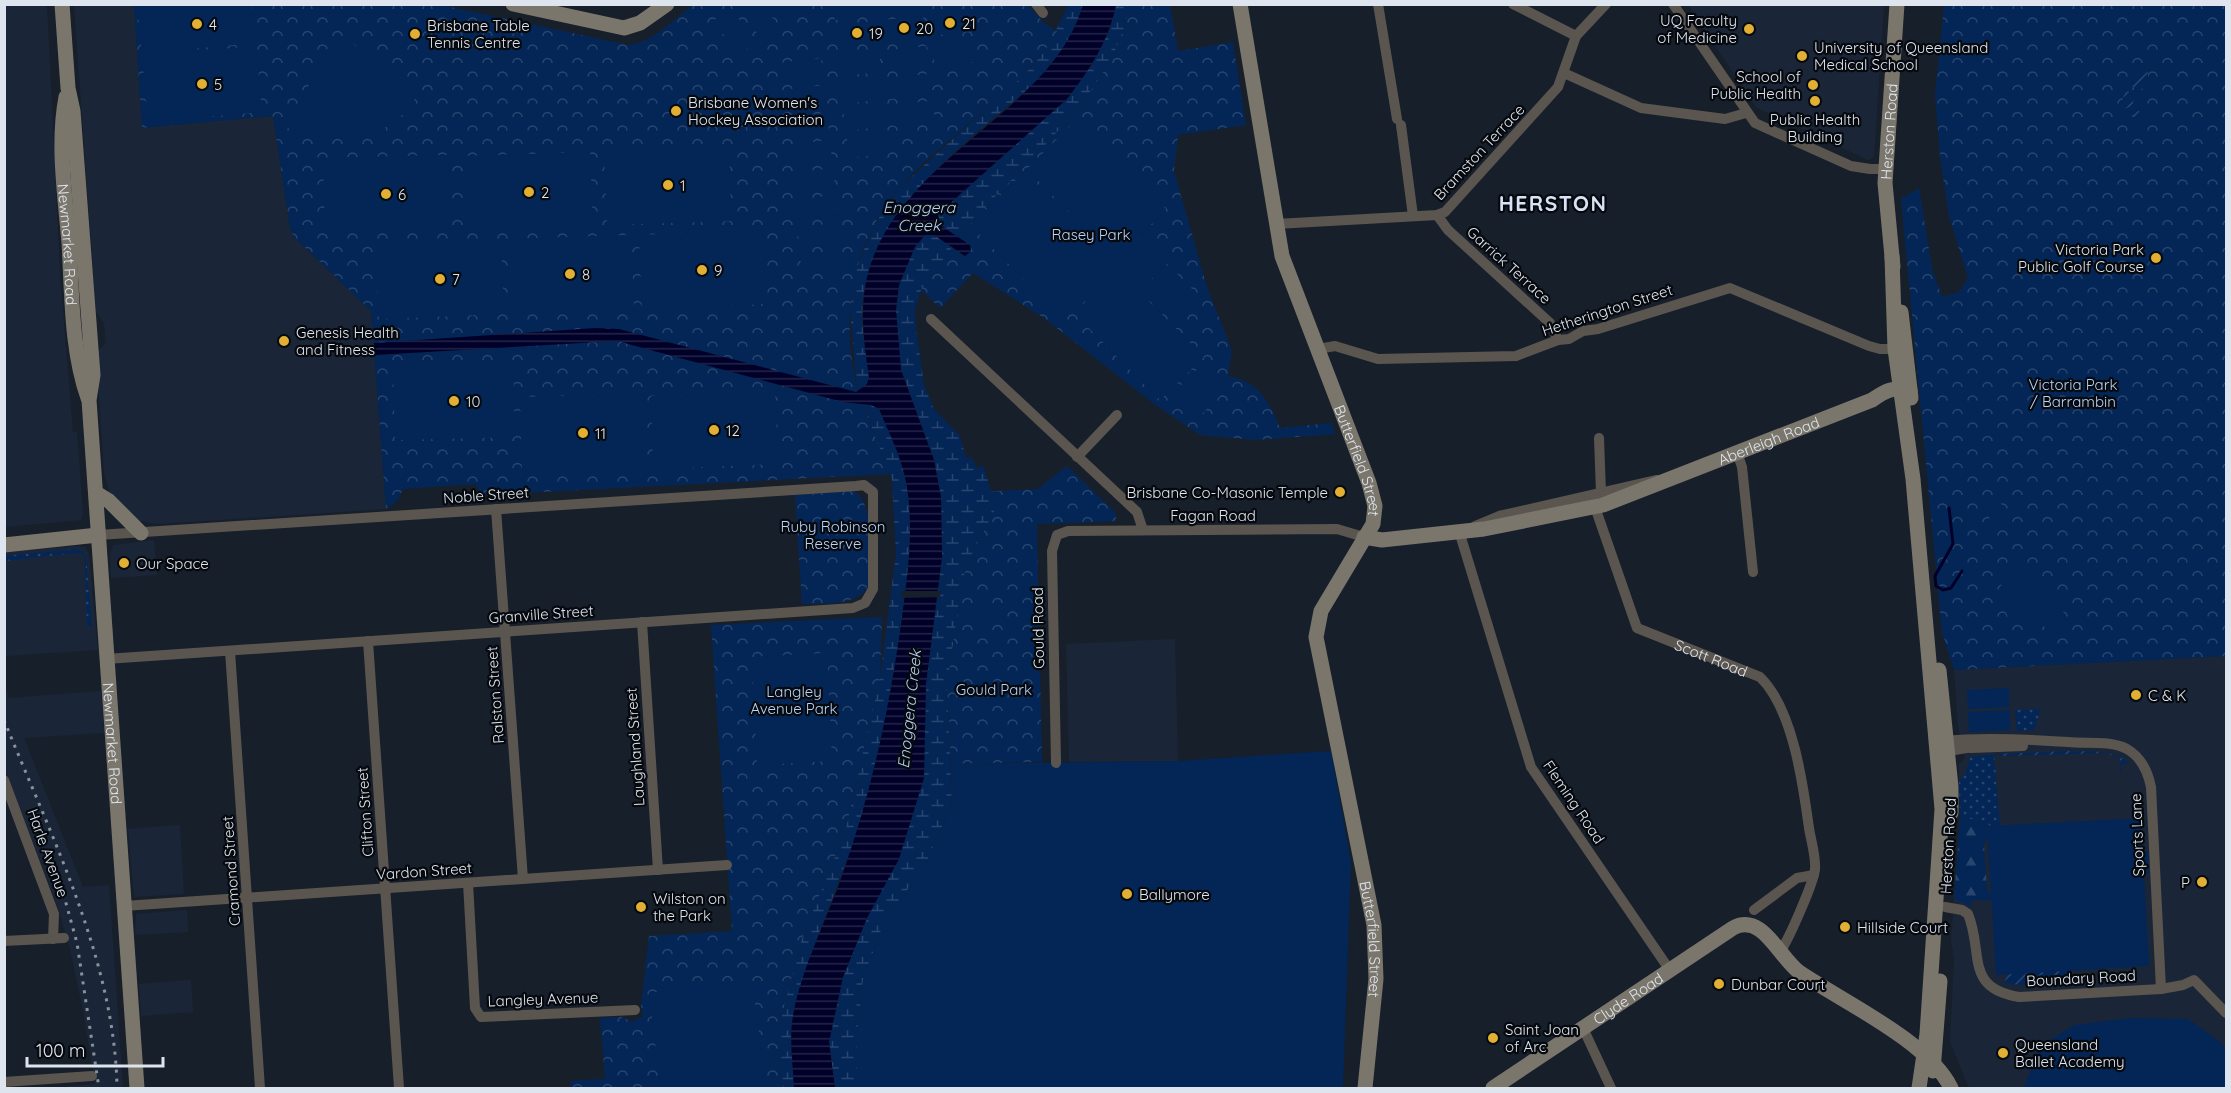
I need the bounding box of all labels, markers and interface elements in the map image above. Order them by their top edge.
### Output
place label: UQ Faculty of Medicine [1657,11,1737,47]
place label: 21 [962,14,976,33]
place label: 4 [209,15,217,34]
place label: Brisbane Table Tennis Centre [427,16,530,52]
marker: 21 [943,16,957,30]
marker: 4 [190,17,204,31]
place label: 20 [916,19,933,38]
marker: 20 [897,21,911,35]
marker: UQ Faculty of Medicine [1742,22,1756,36]
place label: 19 [869,24,883,43]
marker: 19 [850,26,864,40]
marker: Brisbane Table Tennis Centre [408,27,422,41]
place label: University of Queensland Medical School [1814,38,1988,74]
marker: University of Queensland Medical School [1795,49,1809,63]
place label: School of Public Health [1711,67,1802,103]
place label: 5 [214,75,222,94]
marker: 5 [195,77,209,91]
marker: School of Public Health [1806,78,1820,92]
street label: Herston Road [1876,83,1901,180]
place label: Brisbane Women's Hockey Association [688,93,823,129]
marker: Public Health Building [1808,94,1822,108]
street label: Bramston Terrace [1430,100,1528,204]
marker: Brisbane Women's Hockey Association [669,104,683,118]
place label: Public Health Building [1770,110,1860,146]
place label: 1 [680,176,686,195]
marker: 1 [661,178,675,192]
street label: Newmarket Road [54,183,82,306]
place label: 2 [541,183,549,202]
place label: 6 [398,185,406,204]
marker: 2 [522,185,536,199]
marker: 6 [379,187,393,201]
district label: HERSTON [1499,190,1607,216]
water label: Enoggera Creek [883,197,956,235]
street label: Garrick Terrace [1463,222,1555,308]
park label: Rasey Park [1051,225,1131,244]
place label: Victoria Park Public Golf Course [2018,240,2144,276]
marker: Victoria Park Public Golf Course [2149,251,2163,265]
place label: 9 [714,261,722,280]
marker: 9 [695,263,709,277]
place label: 8 [582,265,590,284]
marker: 8 [563,267,577,281]
place label: 7 [452,270,460,289]
marker: 7 [433,272,447,286]
street label: Hetherington Street [1539,280,1675,340]
place label: Genesis Health and Fitness [296,323,399,359]
marker: Genesis Health and Fitness [277,334,291,348]
park label: Victoria Park / Barrambin [2029,375,2117,411]
place label: 10 [466,392,481,411]
marker: 10 [447,394,461,408]
street label: Butterfield Street [1330,402,1385,517]
street label: Aberleigh Road [1715,412,1822,469]
place label: 12 [726,421,740,440]
marker: 12 [707,423,721,437]
place label: 11 [595,424,606,443]
marker: 11 [576,426,590,440]
street label: Noble Street [442,483,530,507]
place label: Brisbane Co-Masonic Temple [1126,483,1328,502]
marker: Brisbane Co-Masonic Temple [1333,485,1347,499]
street label: Fagan Road [1170,506,1256,525]
park label: Ruby Robinson Reserve [781,517,885,553]
place label: Our Space [136,554,209,573]
marker: Our Space [117,556,131,570]
street label: Gould Road [1028,587,1048,669]
street label: Granville Street [488,601,594,627]
street label: Scott Road [1672,635,1750,681]
street label: Ralston Street [482,646,508,744]
water label: Enoggera Creek [893,647,925,770]
park label: Gould Park [956,680,1032,699]
street label: Newmarket Road [99,682,127,805]
park label: Langley Avenue Park [750,682,838,718]
place label: C & K [2148,686,2186,705]
street label: Laughland Street [621,687,649,807]
marker: C & K [2129,688,2143,702]
street label: Fleming Road [1539,757,1609,847]
street label: Clifton Street [352,767,378,857]
street label: Sports Lane [2126,793,2148,877]
street label: Herston Road [1936,797,1960,895]
street label: Harle Avenue [23,806,73,900]
street label: Cramond Street [218,815,244,927]
street label: Vardon Street [375,858,473,884]
place label: P [2181,873,2190,892]
marker: P [2195,875,2209,889]
street label: Butterfield Street [1356,879,1386,998]
place label: Ballymore [1139,885,1210,904]
marker: Ballymore [1120,887,1134,901]
place label: Wilston on the Park [653,889,726,925]
marker: Wilston on the Park [634,900,648,914]
place label: Hillside Court [1857,918,1948,937]
marker: Hillside Court [1838,920,1852,934]
street label: Boundary Road [2026,966,2136,990]
street label: Clyde Road [1589,968,1667,1028]
place label: Dunbar Court [1731,975,1825,994]
marker: Dunbar Court [1712,977,1726,991]
street label: Langley Avenue [487,988,599,1010]
place label: Saint Joan of Arc [1505,1020,1579,1056]
scale bar [27,1030,164,1068]
marker: Saint Joan of Arc [1486,1031,1500,1045]
place label: Queensland Ballet Academy [2015,1035,2125,1071]
text: 100 m [36,1039,85,1062]
marker: Queensland Ballet Academy [1996,1046,2010,1060]

